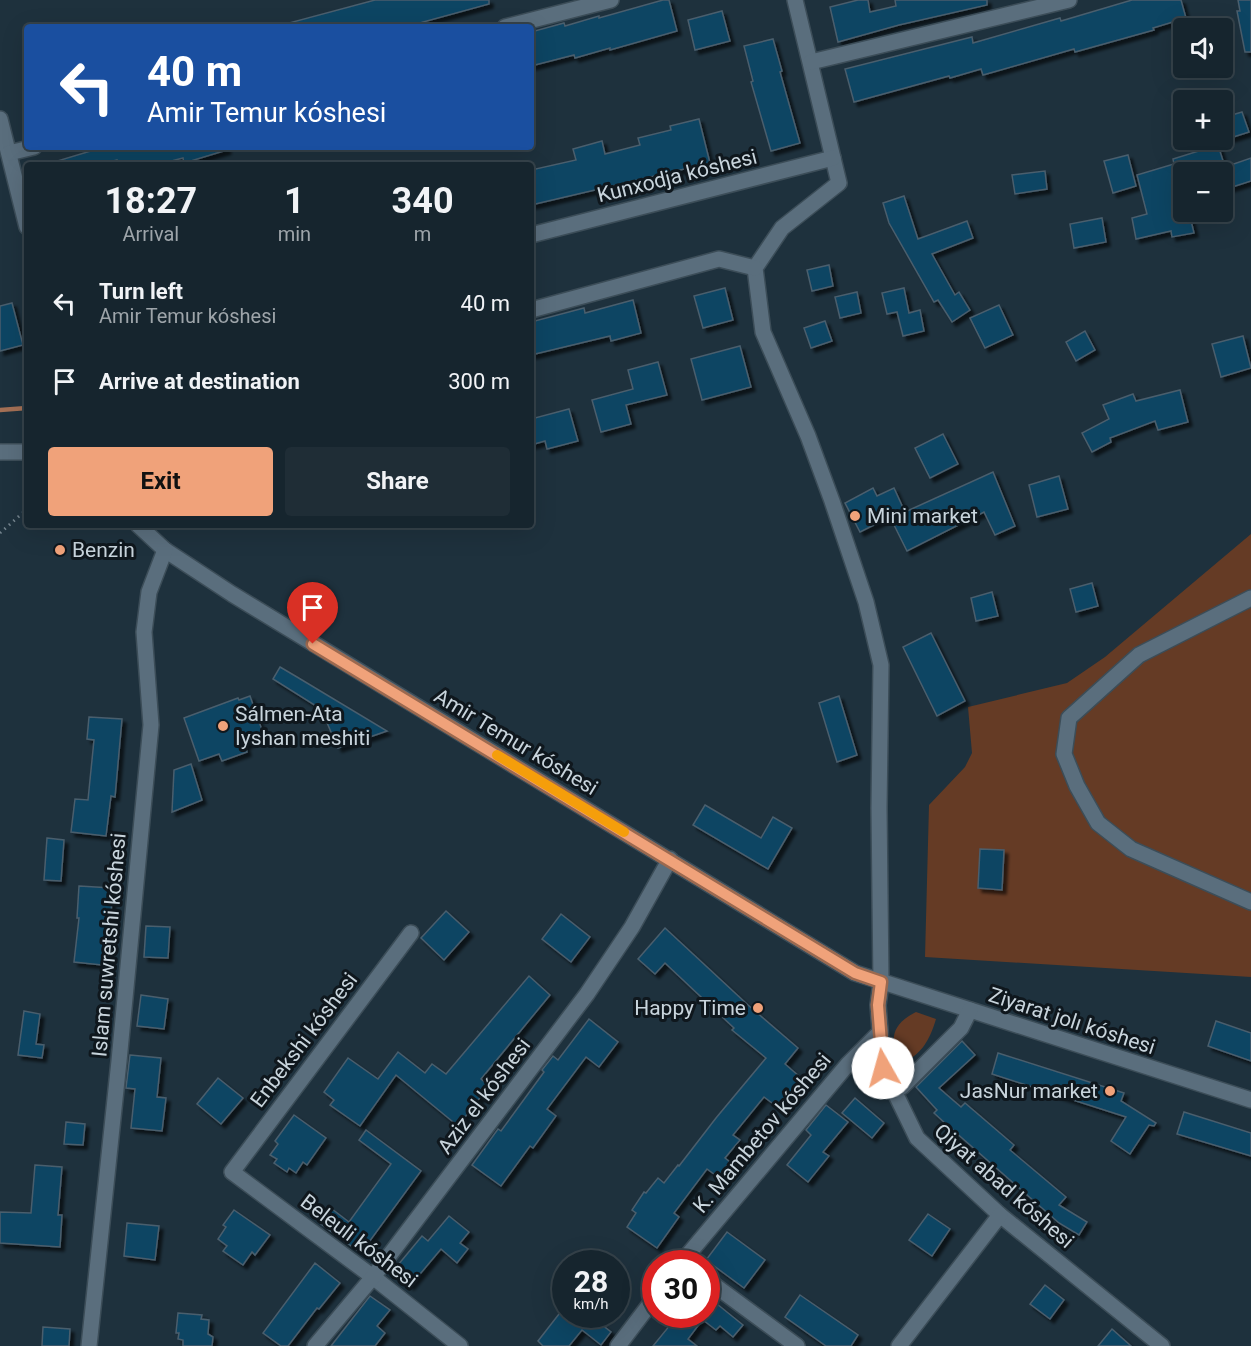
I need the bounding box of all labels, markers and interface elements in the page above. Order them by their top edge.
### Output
map controls [1173,18,1233,222]
button: sound [1173,18,1233,78]
text: 40 m [147,47,242,96]
icon: left [48,48,126,126]
button: + [1173,90,1233,150]
text: Amir Temur kóshesi [147,97,386,129]
street label: Kunxodja kóshesi [595,145,759,207]
button: − [1173,162,1233,222]
text: 18:27 [104,180,197,222]
text: 1 [284,180,305,222]
text: 340 [392,180,454,222]
text: Arrival [122,222,179,246]
text: min [278,222,311,246]
text: m [414,222,431,246]
text: Turn left [99,279,183,304]
icon: left [48,287,81,320]
text: 40 m [461,291,510,316]
text: Amir Temur kóshesi [99,304,276,328]
icon: arrive [48,365,81,398]
text: Arrive at destination [99,369,300,394]
text: 300 m [448,369,510,394]
button: Exit [48,447,273,516]
button: Share [285,447,510,516]
place label: Mini market [867,504,978,528]
marker: Mini market [848,509,862,523]
place label: Benzin [72,538,135,562]
marker: Benzin [53,543,67,557]
pin [287,582,338,644]
icon: arrive [296,591,329,624]
street label: Amir Temur kóshesi [430,684,602,800]
place label: Sálmen-Ata Iyshan meshiti [235,702,370,750]
marker: Sálmen-Ata Iyshan meshiti [216,719,230,733]
street label: Islam suwretshi kóshesi [87,832,131,1058]
street label: Enbekshi kóshesi [246,968,362,1112]
street label: Ziyarat jolı kóshesi [986,983,1158,1059]
place label: Happy Time [634,996,746,1020]
marker: Happy Time [751,1001,765,1015]
street label: Aziz el kóshesi [433,1033,535,1159]
position arrow [851,1036,915,1100]
street label: K. Mambetov kóshesi [688,1048,836,1218]
place label: JasNur market [960,1079,1098,1103]
marker: JasNur market [1103,1084,1117,1098]
street label: Qiyat abad kóshesi [929,1119,1079,1253]
street label: Beleuli kóshesi [296,1189,422,1293]
speed limit sign: 30 [642,1250,720,1328]
text: 28 [574,1264,608,1299]
text: km/h [573,1295,609,1313]

